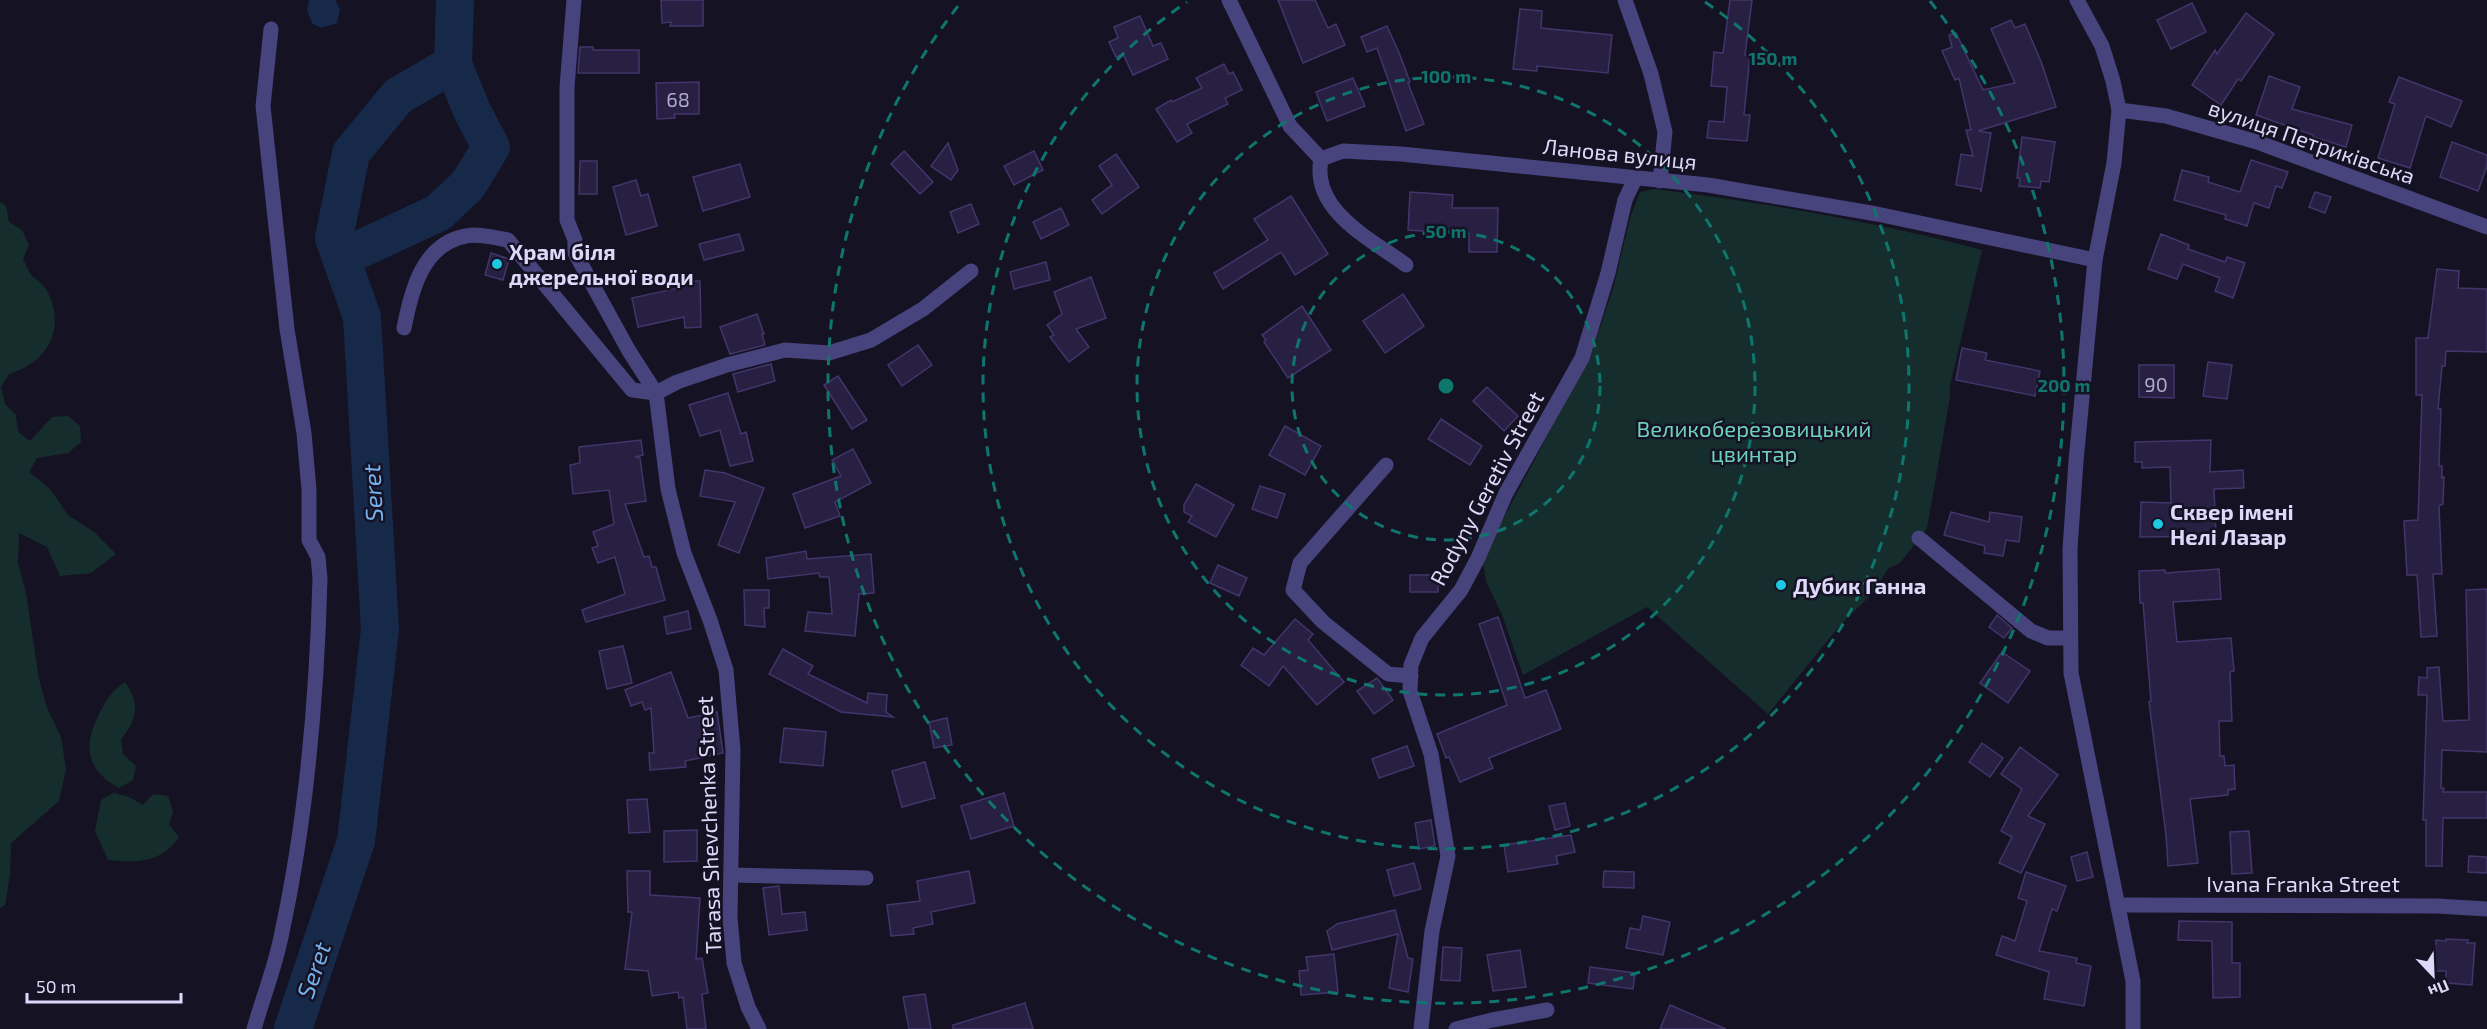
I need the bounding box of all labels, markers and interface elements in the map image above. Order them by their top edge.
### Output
text: 150 m [1749,47,1797,69]
text: 100 m [1421,65,1471,87]
house number: 68 [666,87,690,111]
street label: вулиця Петриківська [2205,93,2419,189]
street label: Ланова вулиця [1542,132,1698,175]
text: 50 m [1425,220,1467,242]
place label: Храм біля джерельної води [509,238,694,289]
marker: Храм біля джерельної води [490,257,504,271]
house number: 90 [2144,372,2168,396]
text: 200 m [2038,374,2090,396]
centre of rings [1436,376,1456,396]
street label: Rodyny Geretiv Street [1424,386,1548,590]
park label: Великоберезовицький цвинтар [1637,415,1871,466]
water label: Seret [356,463,388,523]
place label: Сквер імені Нелі Лазар [2170,498,2294,549]
marker: Сквер імені Нелі Лазар [2151,517,2165,531]
place label: Дубик Ганна [1793,572,1926,598]
marker: Дубик Ганна [1774,578,1788,592]
street label: Tarasa Shevchenka Street [691,696,725,954]
street label: Ivana Franka Street [2206,870,2400,896]
water label: Seret [290,937,336,1002]
north arrow [2403,945,2463,1005]
scale bar [27,966,182,1004]
text: 50 m [36,975,76,997]
text: Пн [2426,976,2452,1002]

